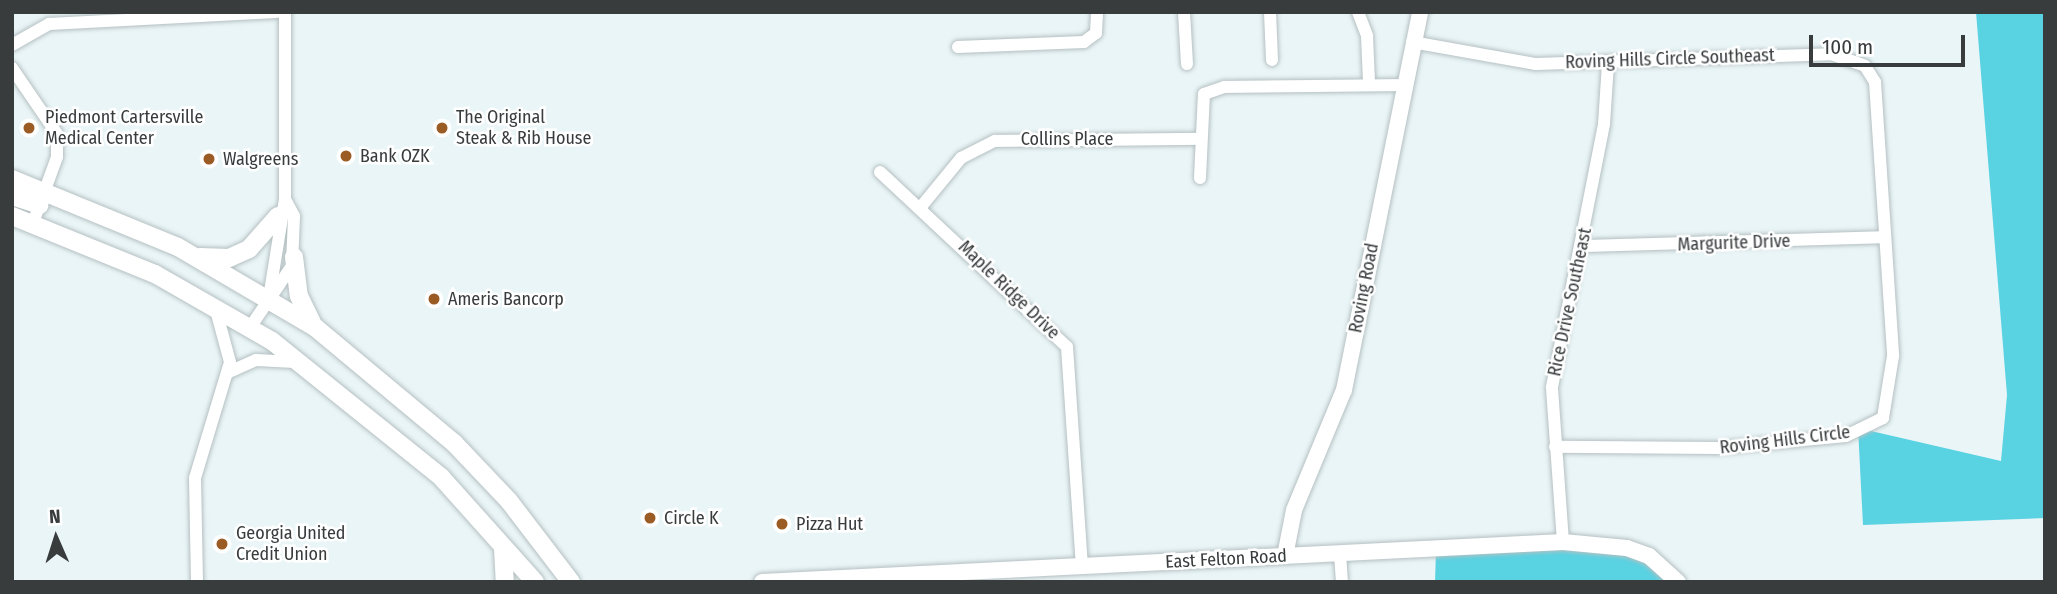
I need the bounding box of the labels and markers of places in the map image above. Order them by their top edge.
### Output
place label: Piedmont Cartersville Medical Center [45,107,203,150]
place label: The Original Steak & Rib House [456,107,591,150]
marker: Piedmont Cartersville Medical Center [19,118,39,138]
marker: The Original Steak & Rib House [434,120,450,136]
place label: Bank OZK [360,145,430,167]
place label: Walgreens [223,148,299,170]
marker: Bank OZK [338,148,354,164]
marker: Walgreens [201,151,217,167]
place label: Ameris Bancorp [448,288,564,310]
marker: Ameris Bancorp [426,291,442,307]
place label: Circle K [664,507,718,529]
marker: Circle K [642,510,658,526]
place label: Pizza Hut [796,513,863,535]
marker: Pizza Hut [774,516,790,532]
place label: Georgia United Credit Union [236,523,346,566]
marker: Georgia United Credit Union [214,536,230,552]

